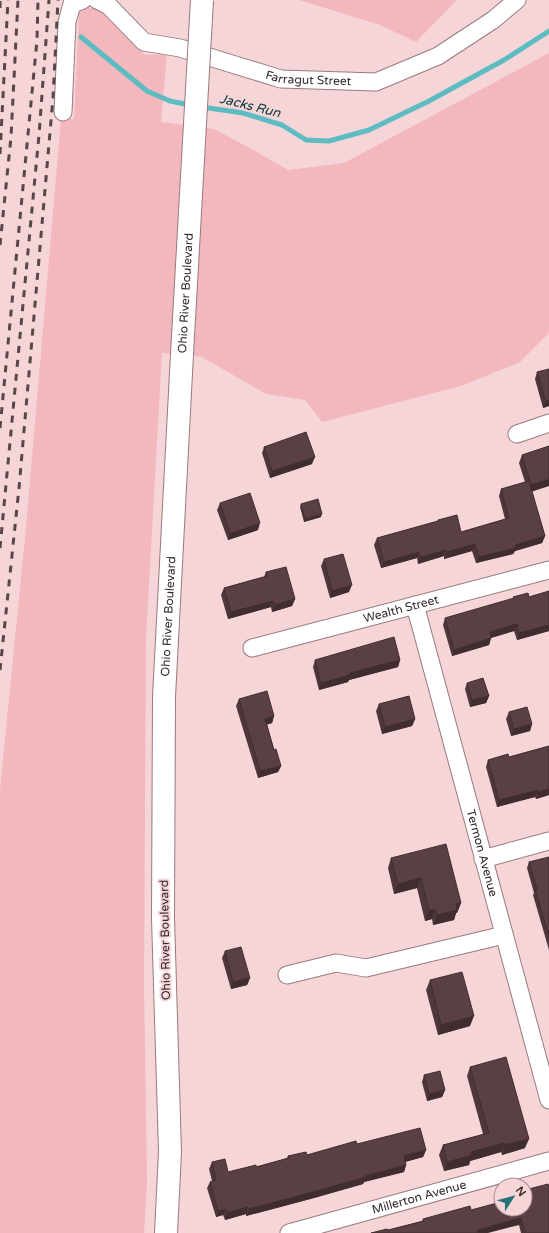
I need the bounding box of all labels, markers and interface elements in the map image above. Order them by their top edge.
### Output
street label: Farragut Street [264,68,352,88]
water label: Jacks Run [218,91,283,122]
street label: Ohio River Boulevard [175,233,196,354]
street label: Ohio River Boulevard [158,556,178,677]
street label: Wealth Street [362,592,441,625]
street label: Termon Avenue [464,808,501,898]
street label: Ohio River Boulevard [157,880,173,1000]
street label: Millerton Avenue [370,1177,468,1217]
north arrow [493,1177,533,1217]
text: N [513,1184,529,1199]

